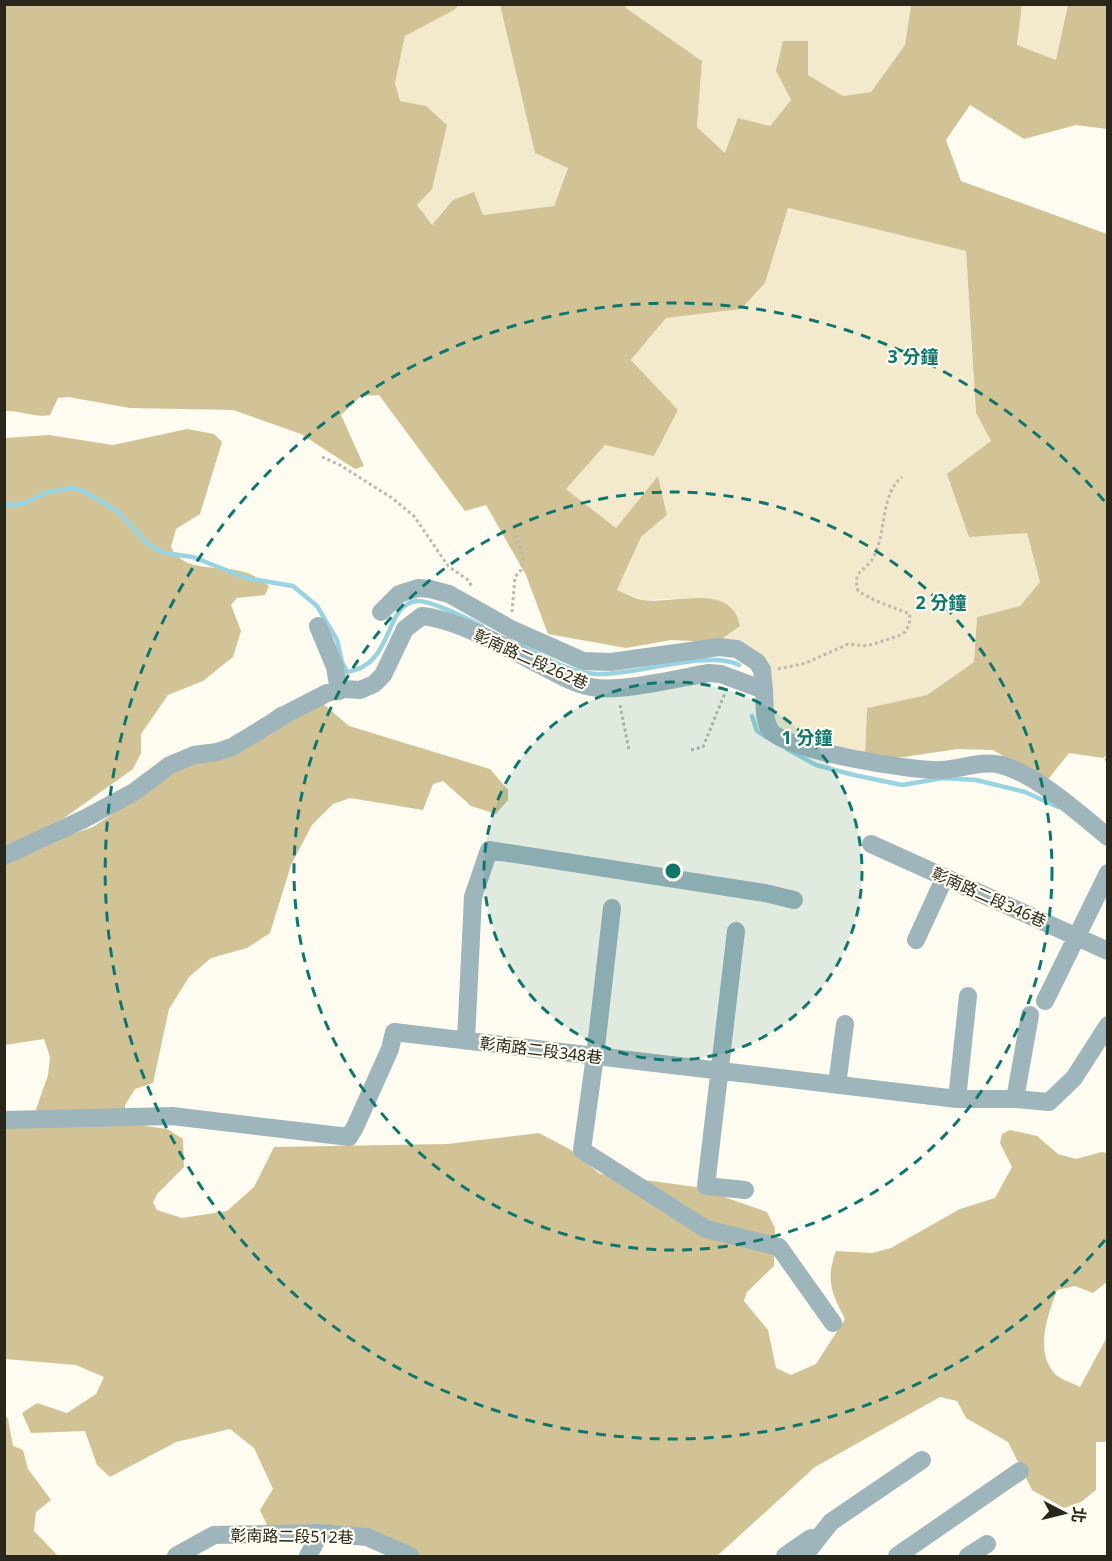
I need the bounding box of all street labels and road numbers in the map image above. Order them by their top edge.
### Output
street label: 彰南路二段262巷 [470,624,592,694]
street label: 彰南路二段346巷 [928,862,1050,932]
street label: 彰南路二段348巷 [478,1032,604,1068]
street label: 彰南路二段512巷 [230,1524,354,1548]

